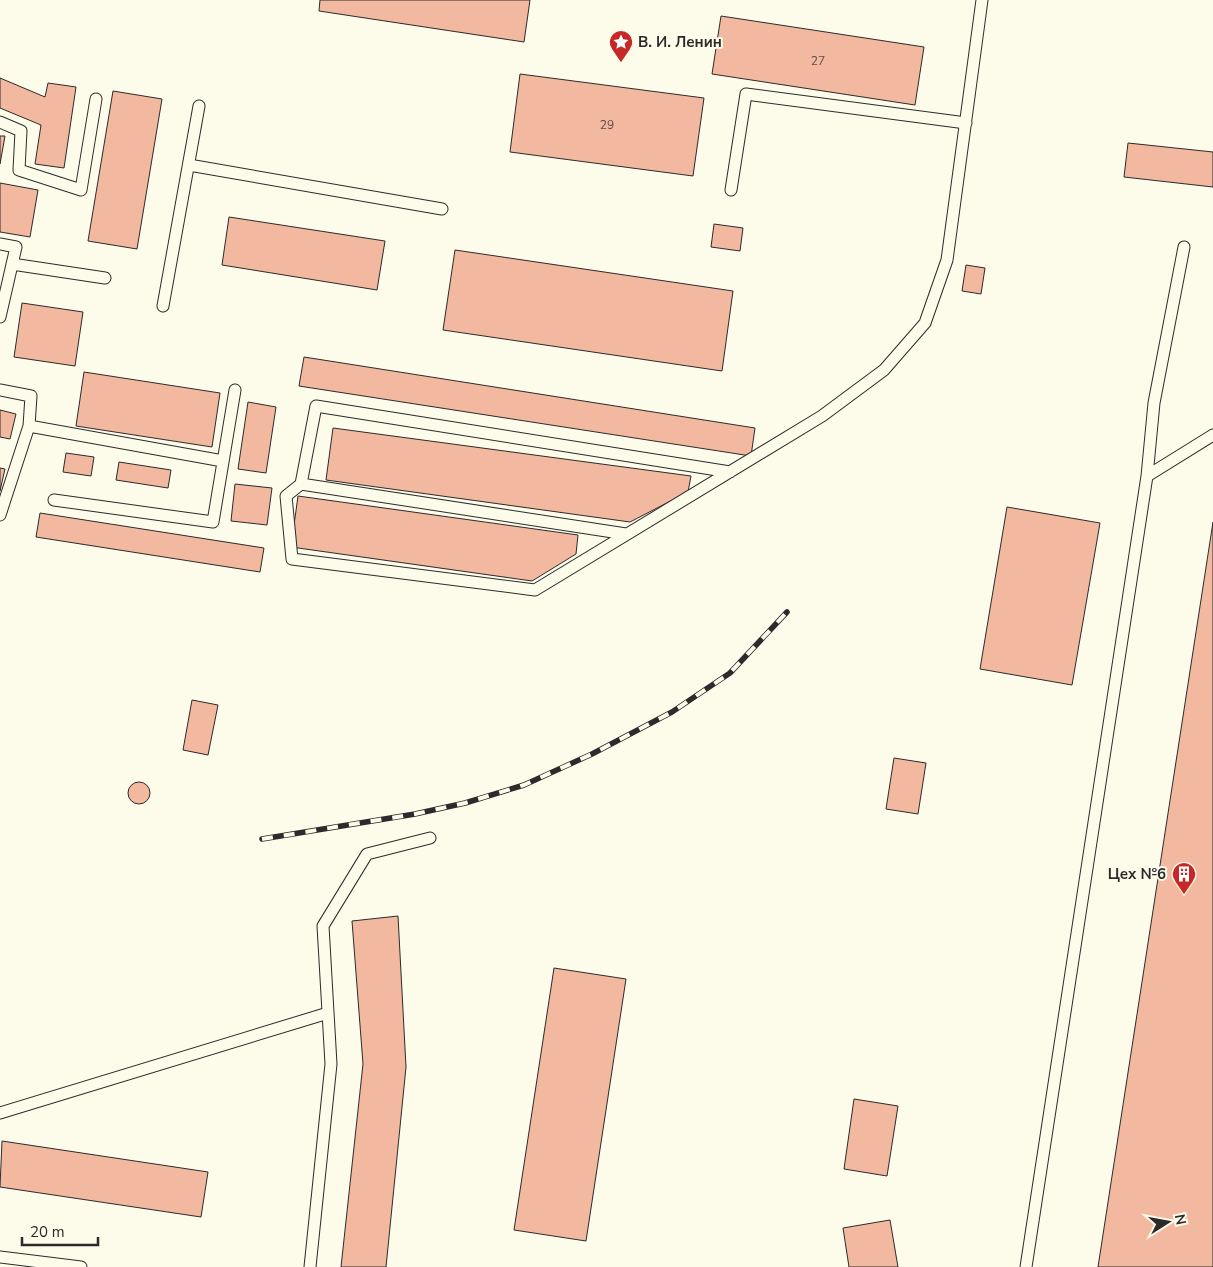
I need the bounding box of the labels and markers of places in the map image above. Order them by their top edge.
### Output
place icon: В. И. Ленин [608,29,634,63]
place label: В. И. Ленин [638,32,722,52]
building icon: Цех №6 [1171,861,1197,895]
place label: Цех №6 [1108,864,1166,884]

